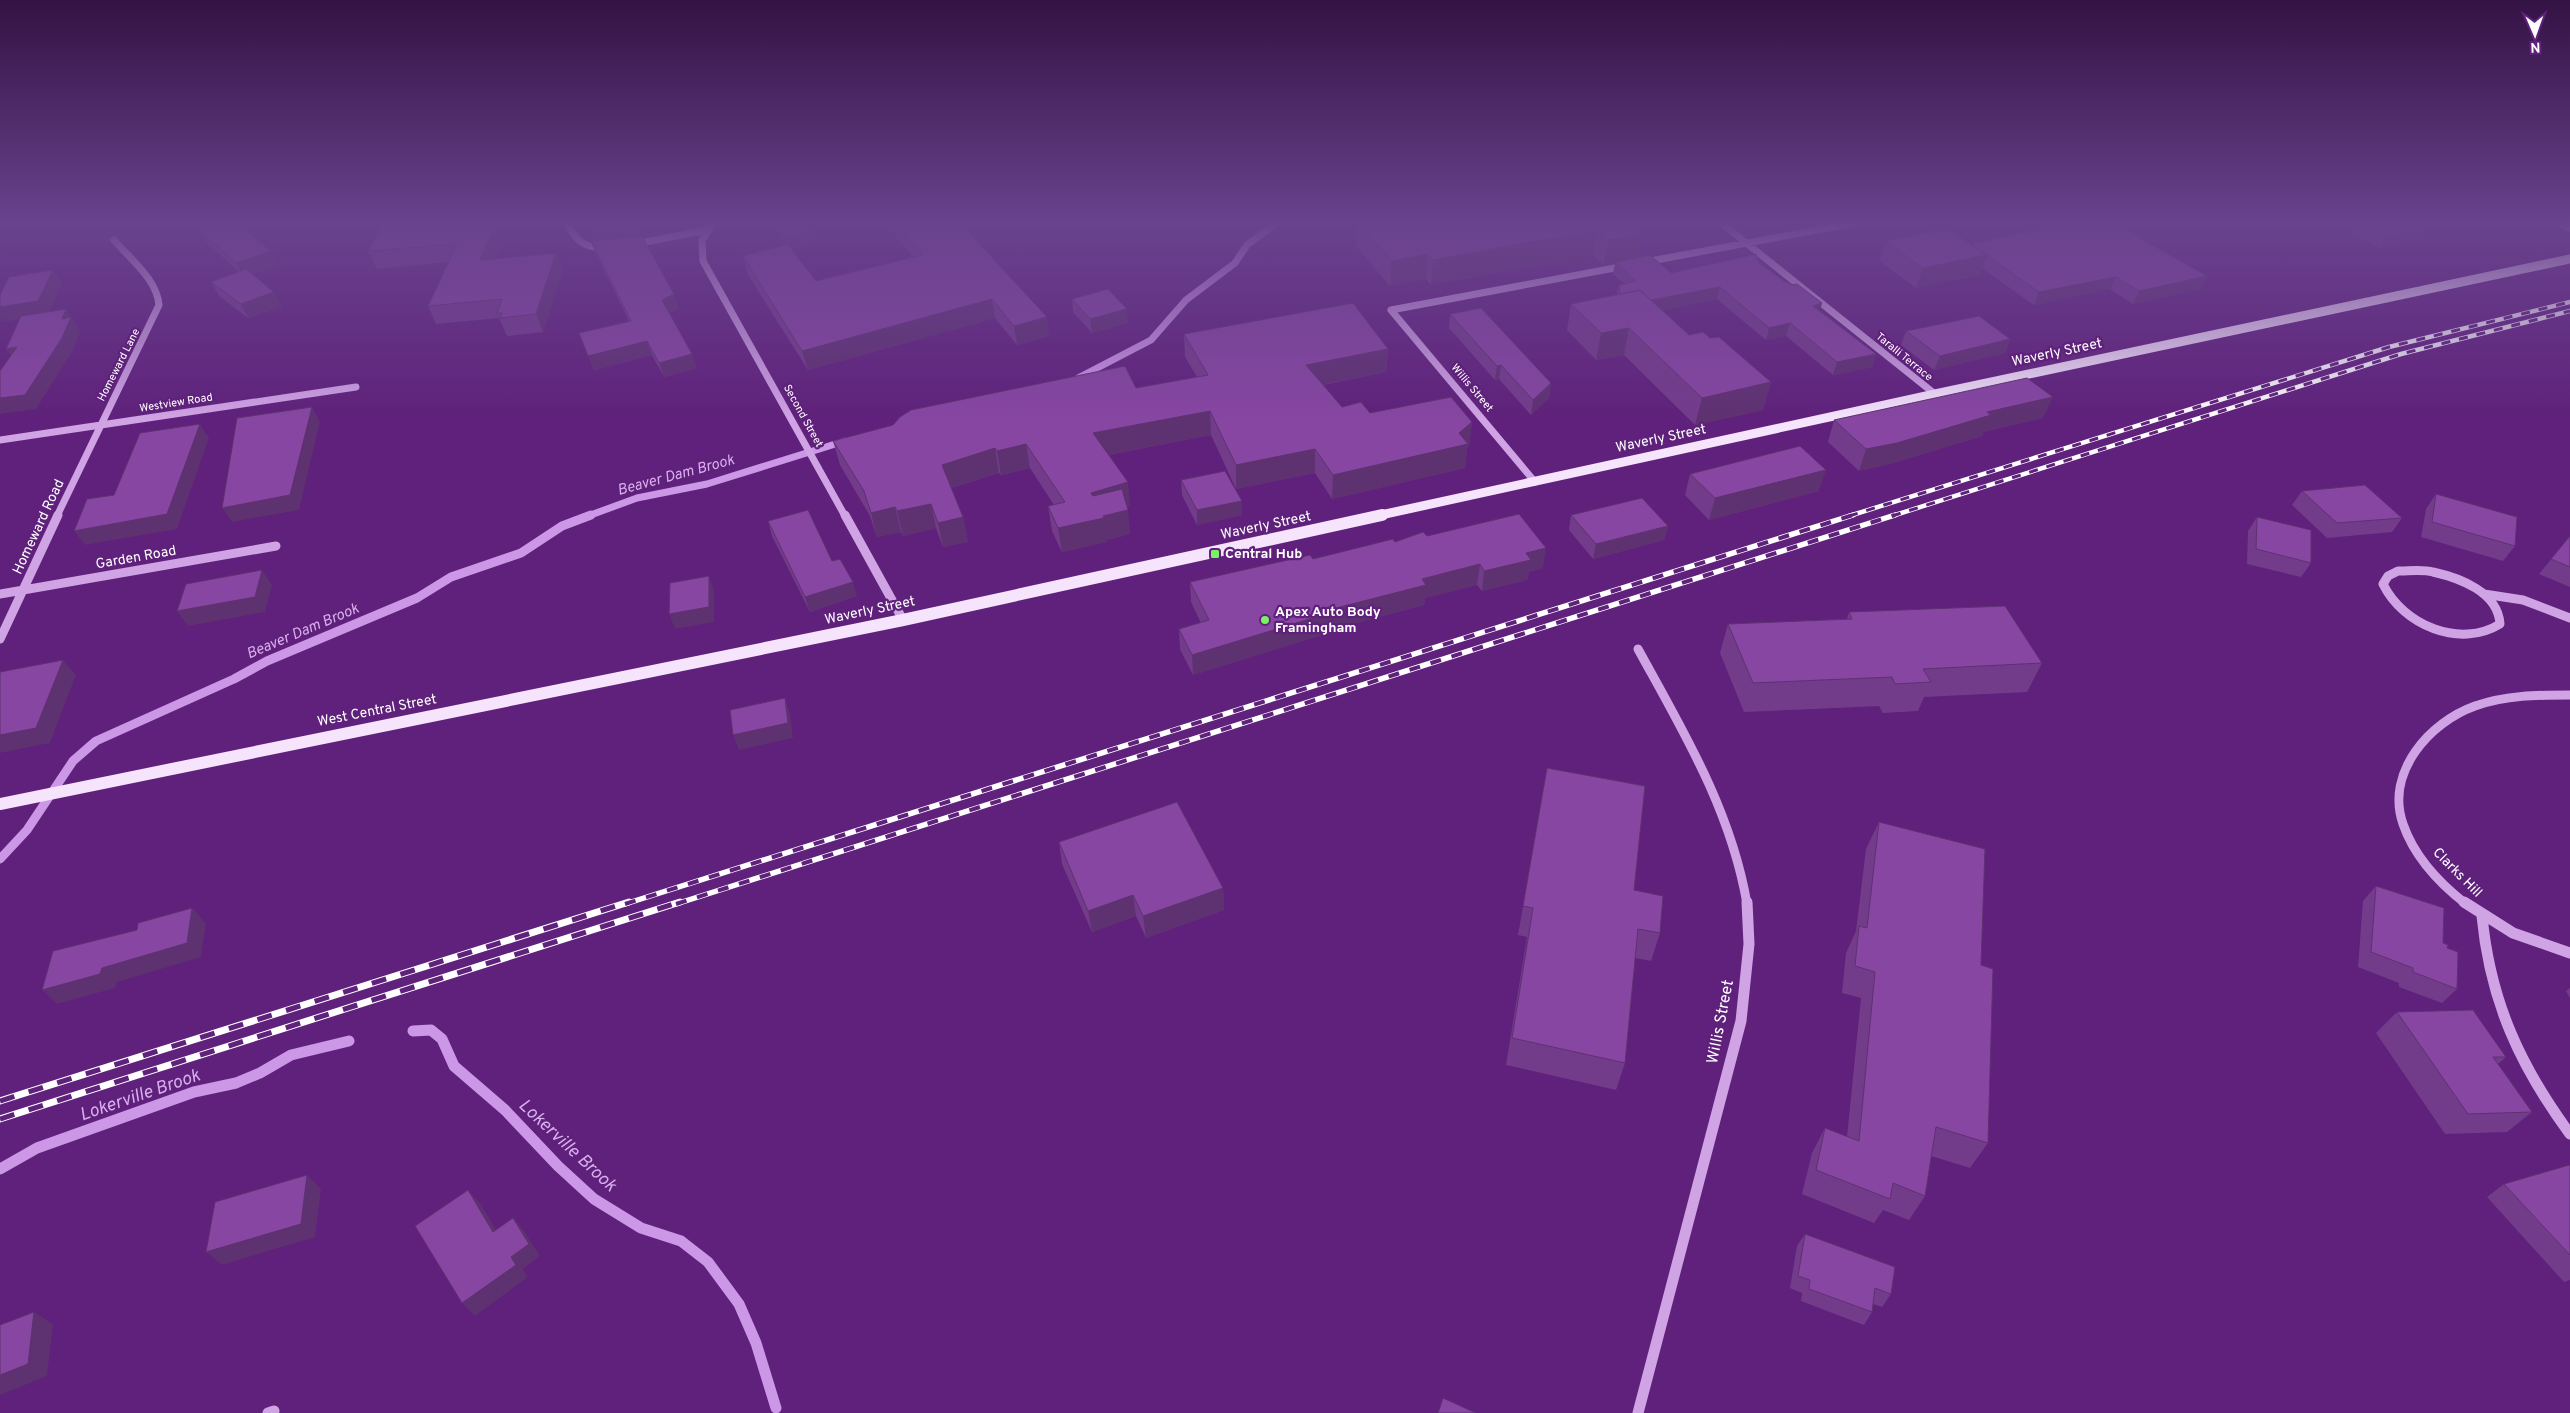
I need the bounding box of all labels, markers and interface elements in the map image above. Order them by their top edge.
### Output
north arrow [2510,10,2560,60]
text: N [2530,38,2541,55]
street label: Homeward Lane [95,326,143,404]
street label: Taralli Terrace [1873,330,1935,384]
street label: Waverly Street [2010,335,2104,371]
street label: Willis Street [1448,361,1496,415]
street label: Second Street [780,382,826,450]
street label: Westview Road [138,390,214,416]
street label: Waverly Street [1614,421,1708,457]
water label: Beaver Dam Brook [615,451,737,501]
street label: Homeward Road [10,477,68,577]
street label: Waverly Street [1219,508,1313,544]
street label: Garden Road [94,543,178,573]
place label: Central Hub [1225,546,1302,563]
marker: Central Hub [1209,548,1221,560]
street label: Waverly Street [823,593,917,629]
water label: Beaver Dam Brook [244,600,363,664]
place label: Apex Auto Body Framingham [1275,604,1381,637]
marker: Apex Auto Body Framingham [1259,614,1271,626]
street label: West Central Street [316,691,438,731]
street label: Clarks Hill [2429,845,2485,901]
street label: Willis Street [1703,978,1739,1066]
water label: Lokerville Brook [77,1064,204,1127]
water label: Lokerville Brook [513,1095,622,1198]

